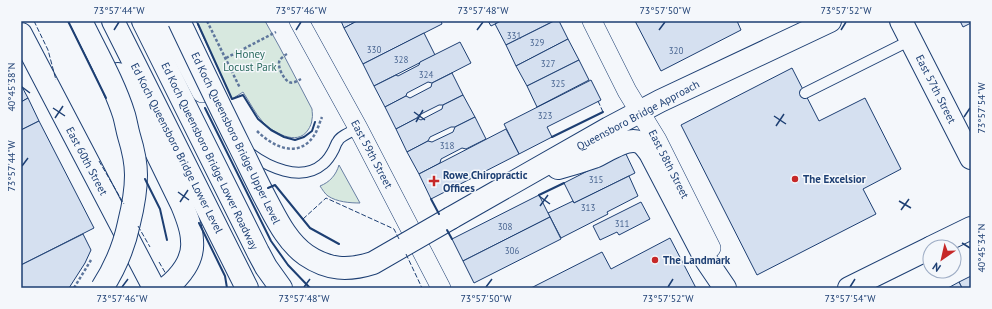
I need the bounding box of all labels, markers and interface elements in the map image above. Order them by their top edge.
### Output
text: 73°57'44"W [93,4,145,17]
text: 73°57'46"W [275,4,327,17]
text: 73°57'48"W [457,4,509,17]
text: 73°57'50"W [639,4,691,17]
text: 73°57'52"W [820,4,872,17]
house number: 331 [507,30,521,41]
house number: 329 [530,37,544,48]
house number: 330 [367,44,381,55]
house number: 320 [669,45,683,56]
park label: Honey Locust Park [223,47,277,74]
street label: Ed Koch Queensboro Bridge Upper Level [188,50,284,227]
street label: East 57th Street [913,52,959,126]
house number: 328 [394,54,408,65]
house number: 327 [541,58,555,69]
street label: Ed Koch Queensboro Bridge Lower Roadway [158,60,262,253]
street label: Ed Koch Queensboro Bridge Lower Level [128,61,227,236]
text: 40°45'38"N [5,62,18,112]
house number: 324 [419,69,433,80]
street label: Queensboro Bridge Approach [574,77,702,153]
house number: 325 [551,78,565,89]
text: 73°57'54"W [975,82,988,134]
house number: 323 [538,110,552,121]
street label: East 59th Street [348,117,396,191]
street label: East 60th Street [63,124,111,198]
street label: East 58th Street [646,127,692,201]
text: 73°57'44"W [5,140,18,192]
house number: 318 [440,140,454,151]
place label: Rowe Chiropractic Offices [443,168,528,195]
place label: The Excelsior [803,172,866,186]
house number: 315 [589,174,603,185]
marker: The Excelsior [790,174,800,184]
marker: Rowe Chiropractic Offices [428,175,440,187]
house number: 313 [581,202,595,213]
house number: 311 [615,218,629,229]
house number: 308 [498,221,512,232]
text: 40°45'34"N [975,223,988,273]
north arrow [922,239,962,279]
house number: 306 [505,245,519,256]
place label: The Landmark [663,253,731,267]
marker: The Landmark [650,255,660,265]
text: N [929,259,943,275]
text: 73°57'46"W [96,292,148,305]
text: 73°57'48"W [278,292,330,305]
text: 73°57'50"W [460,292,512,305]
text: 73°57'52"W [642,292,694,305]
text: 73°57'54"W [824,292,876,305]

